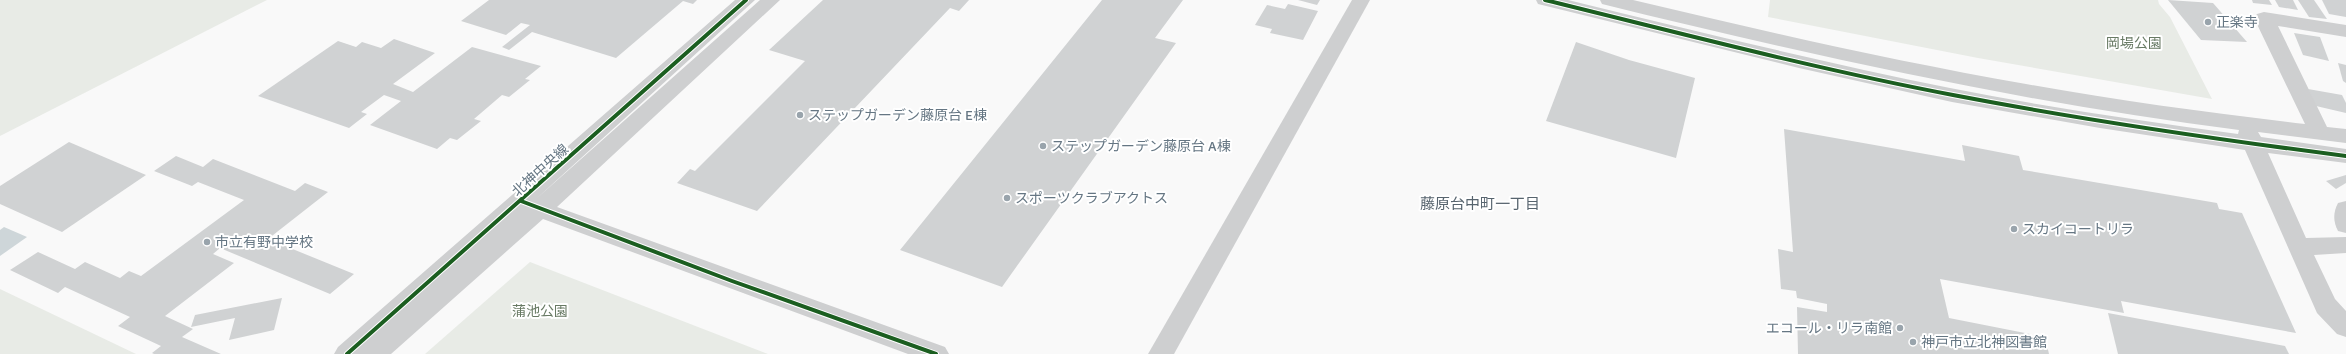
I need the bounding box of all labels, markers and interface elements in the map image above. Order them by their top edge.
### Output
place label: 正楽寺 [2216,14,2258,31]
marker: 正楽寺 [2203,17,2213,27]
park label: 岡場公園 [2106,35,2162,52]
place label: ステップガーデン藤原台 E棟 [808,107,987,124]
marker: ステップガーデン藤原台 E棟 [795,110,805,120]
place label: ステップガーデン藤原台 A棟 [1051,138,1231,155]
street label: 北神中央線 [509,141,572,200]
marker: ステップガーデン藤原台 A棟 [1038,141,1048,151]
place label: スポーツクラブアクトス [1015,190,1168,207]
marker: スポーツクラブアクトス [1002,193,1012,203]
district label: 藤原台中町一丁目 [1420,195,1540,213]
place label: スカイコートリラ [2022,221,2134,238]
marker: スカイコートリラ [2009,224,2019,234]
place label: 市立有野中学校 [215,234,313,251]
marker: 市立有野中学校 [202,237,212,247]
park label: 蒲池公園 [512,303,568,320]
place label: エコール・リラ南館 [1766,320,1892,337]
marker: エコール・リラ南館 [1895,323,1905,333]
place label: 神戸市立北神図書館 [1921,334,2047,351]
marker: 神戸市立北神図書館 [1908,337,1918,347]

